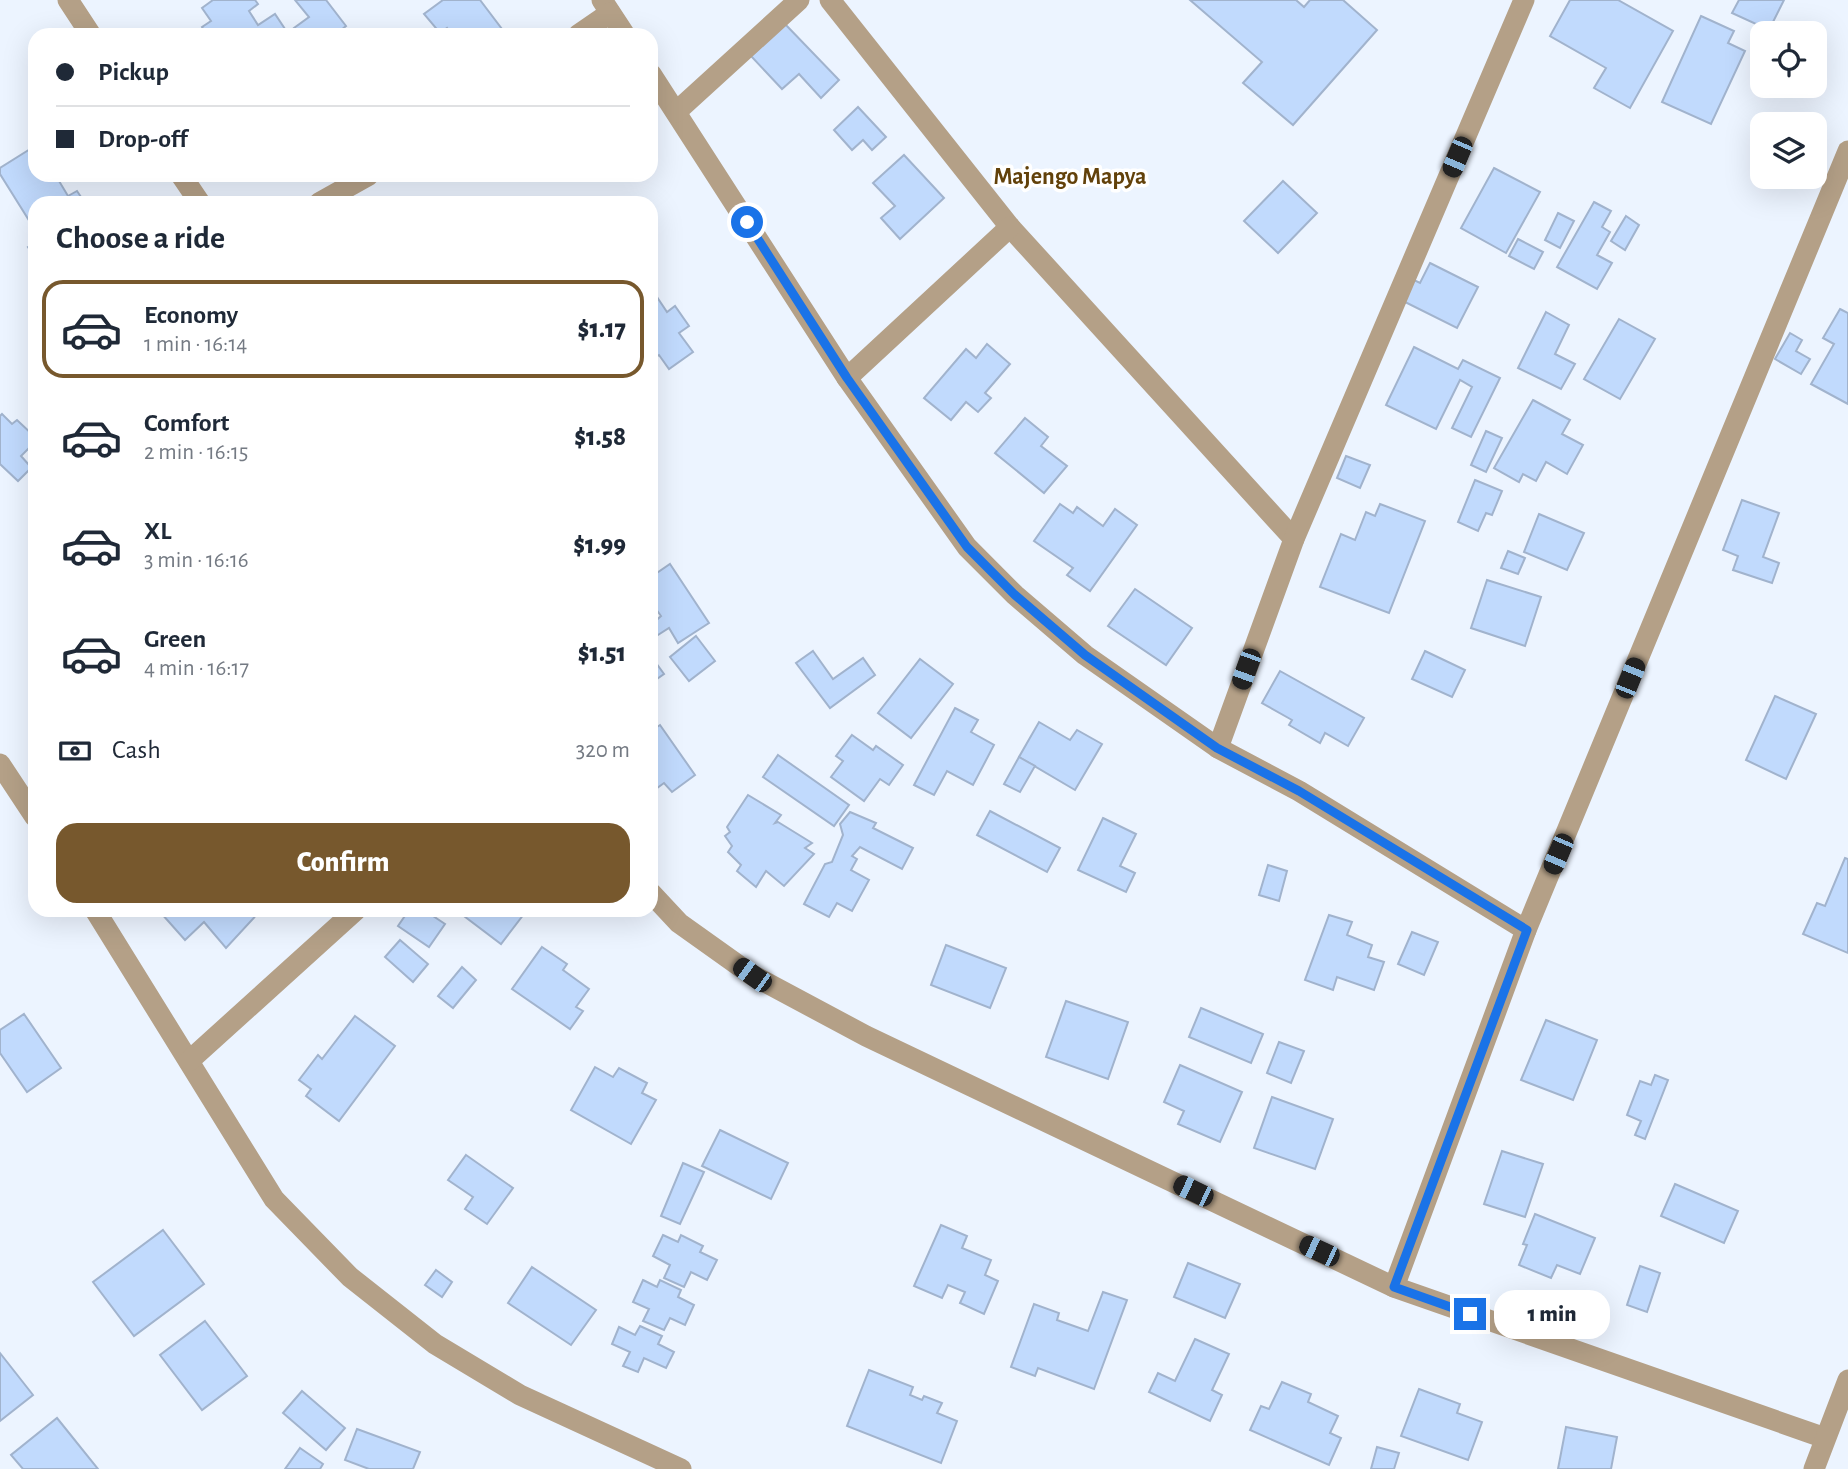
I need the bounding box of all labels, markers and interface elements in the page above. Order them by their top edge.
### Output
map controls [1750,21,1827,189]
button: locate [1750,21,1827,98]
text: Pickup [98,59,169,85]
button: layers [1750,112,1827,189]
text: Drop-off [98,126,187,152]
car [1440,134,1475,180]
district label: Majengo Mapya [993,165,1147,189]
route start [731,206,763,238]
text: Choose a ride [56,222,225,254]
icon: car [60,298,123,361]
text: Economy [144,302,238,328]
text: $1.17 [578,316,626,342]
text: 1 min · 16:14 [144,333,247,356]
icon: car [60,406,123,469]
text: Comfort [144,410,229,436]
text: $1.58 [574,424,626,450]
text: 2 min · 16:15 [144,441,248,464]
icon: car [60,514,123,577]
text: XL [144,518,171,544]
text: $1.99 [573,532,626,558]
text: 3 min · 16:16 [144,549,249,572]
icon: car [60,622,123,685]
text: Green [144,626,206,652]
text: $1.51 [578,640,626,666]
car [1229,646,1264,692]
car [1613,655,1648,701]
text: 4 min · 16:17 [144,657,249,680]
icon: cash [56,732,94,770]
text: Cash [112,737,161,763]
text: 320 m [576,739,630,762]
button: Confirm [56,823,630,903]
car [1541,831,1576,877]
car [729,954,776,996]
car [1170,1172,1217,1210]
car [1296,1233,1343,1269]
callout: 1 min [1494,1290,1610,1338]
route end [1454,1298,1486,1330]
text: 1 min [1528,1303,1576,1326]

